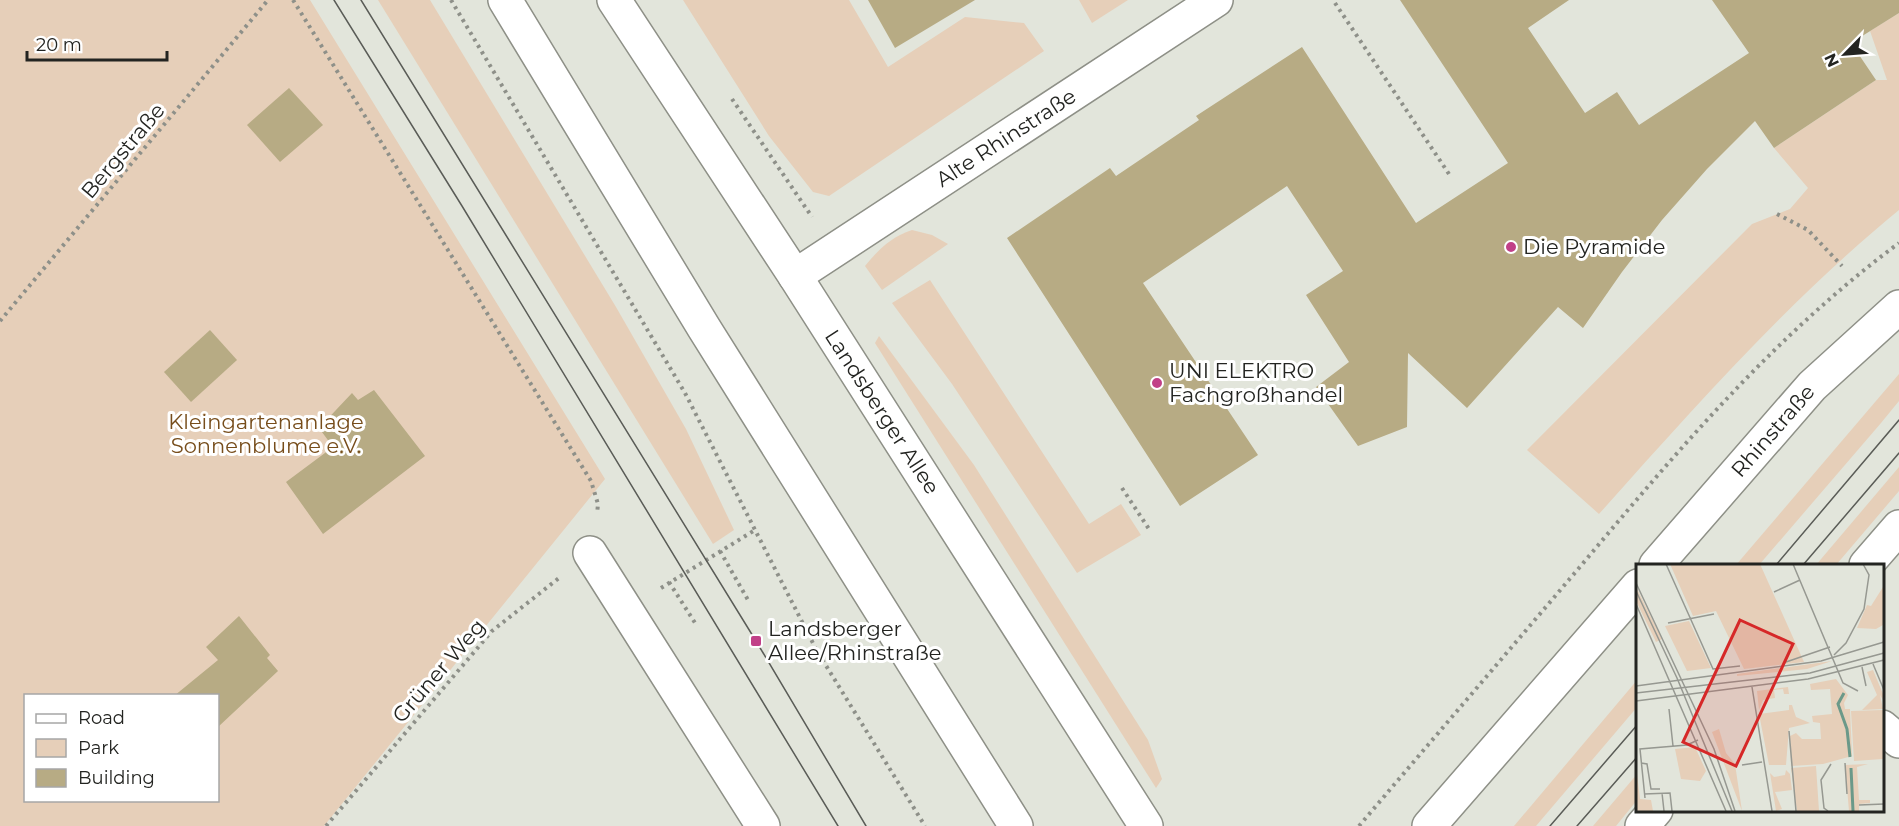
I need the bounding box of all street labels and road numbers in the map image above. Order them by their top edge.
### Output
street label: Alte Rhinstraße [931,83,1080,192]
street label: Bergstraße [76,98,170,203]
street label: Landsberger Allee [820,325,945,499]
street label: Rhinstraße [1726,379,1820,482]
street label: Grüner Weg [387,614,490,727]

